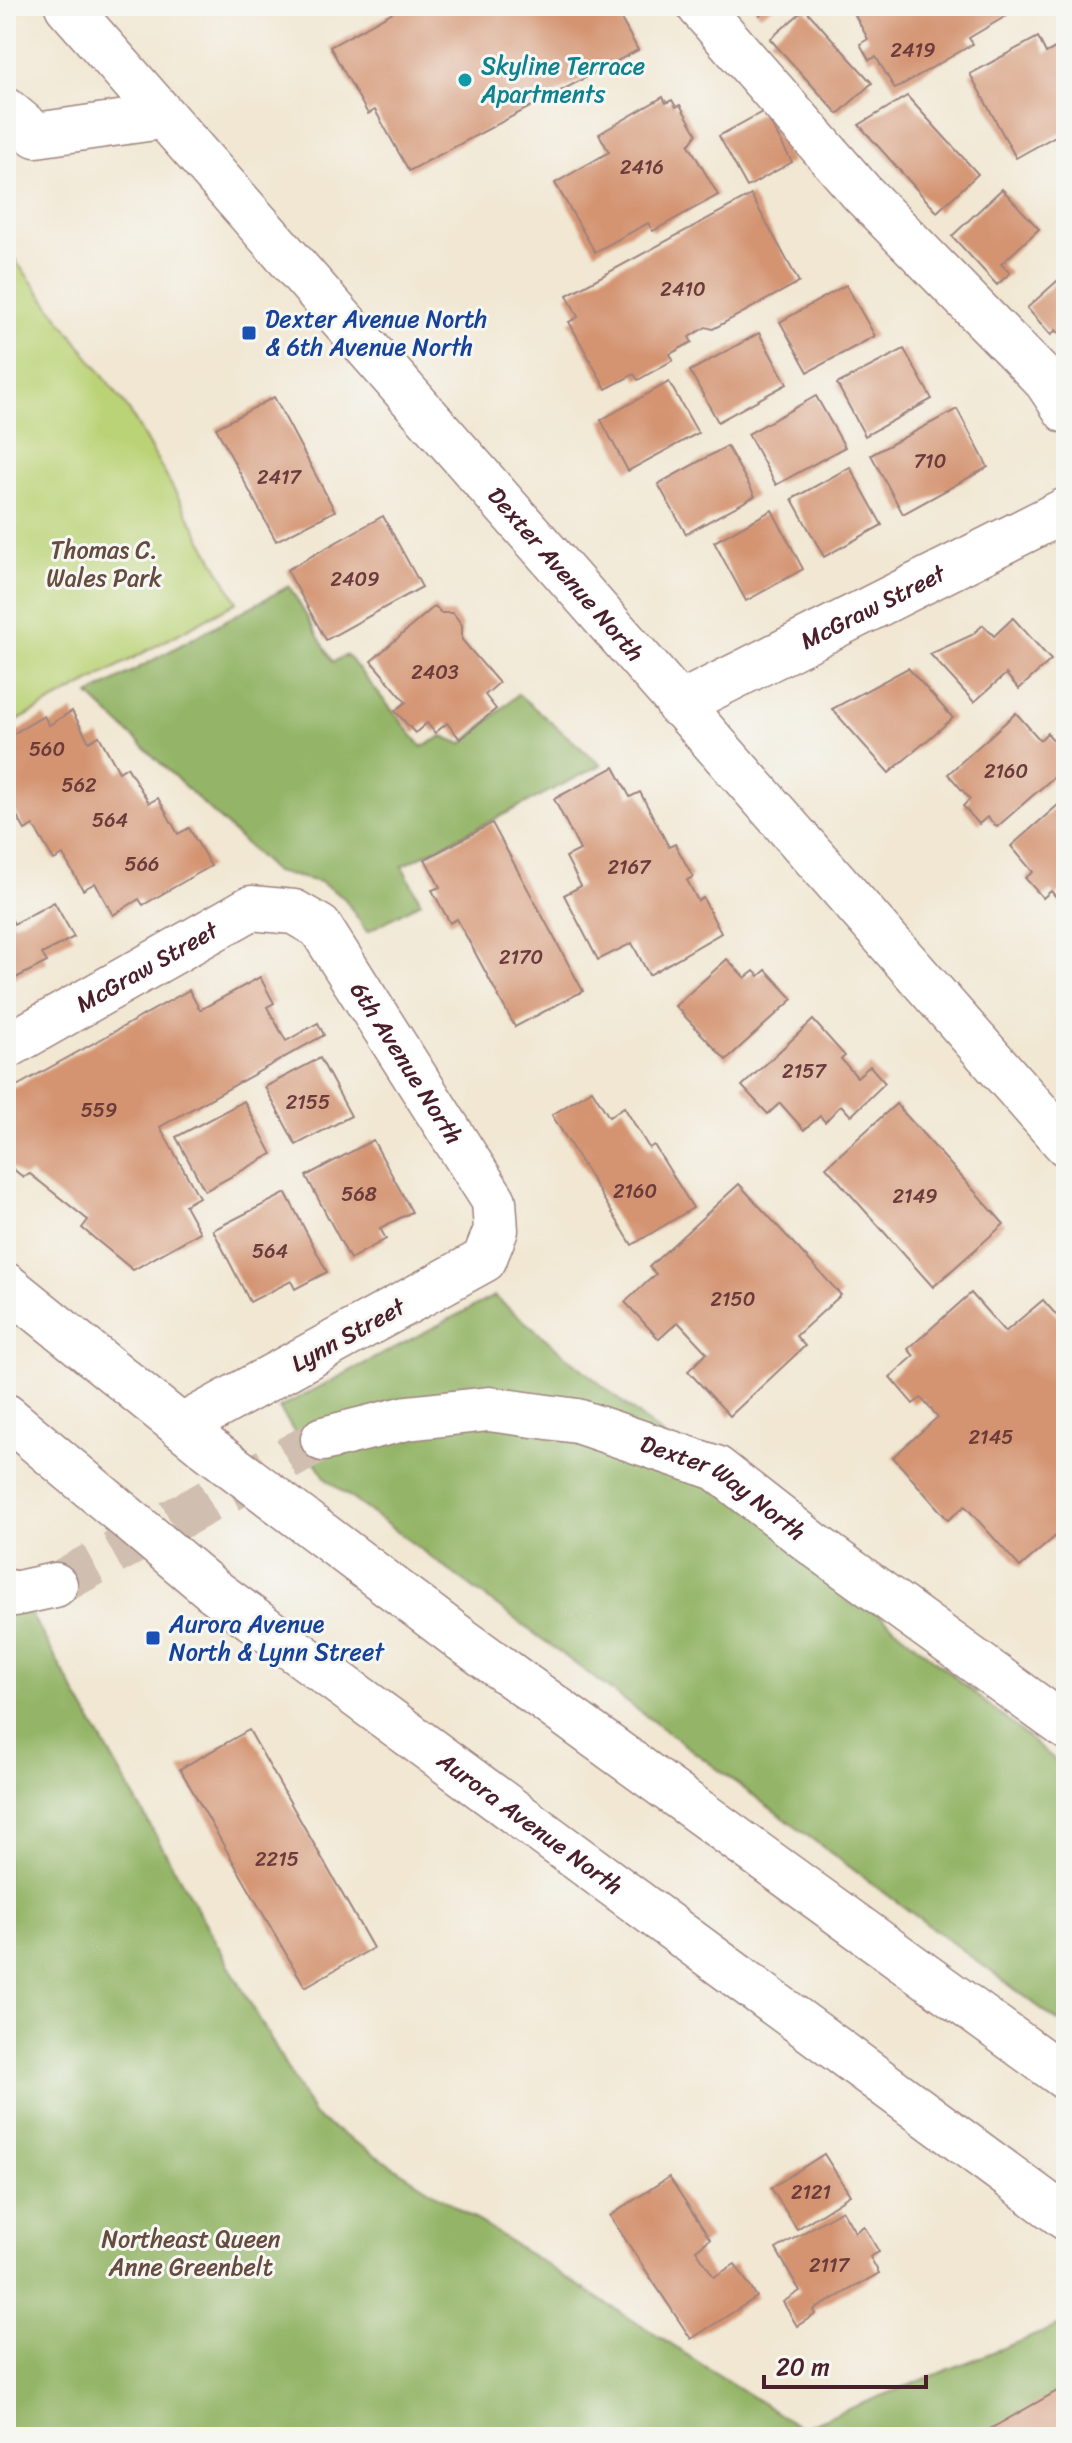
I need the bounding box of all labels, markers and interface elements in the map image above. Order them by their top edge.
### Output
house number: 2419 [891,33,935,68]
place label: Skyline Terrace Apartments [480,45,645,115]
marker: Skyline Terrace Apartments [456,71,474,89]
house number: 2416 [620,150,664,185]
house number: 2410 [660,272,706,307]
place label: Dexter Avenue North & 6th Avenue North [265,298,487,368]
marker: Dexter Avenue North & 6th Avenue North [240,324,258,342]
house number: 710 [914,444,946,479]
house number: 2417 [257,460,303,495]
street label: Dexter Avenue North [477,477,655,672]
park label: Thomas C. Wales Park [46,529,162,599]
street label: McGraw Street [793,552,954,661]
house number: 2409 [331,562,379,597]
house number: 2403 [411,655,459,690]
house number: 560 [29,732,65,767]
house number: 2160 [984,754,1028,789]
house number: 562 [61,768,97,803]
house number: 564 [92,803,128,838]
house number: 566 [125,847,159,882]
house number: 2167 [608,850,652,885]
street label: McGraw Street [68,909,227,1024]
house number: 2170 [499,940,543,975]
street label: 6th Avenue North [339,973,474,1153]
house number: 2157 [782,1054,827,1089]
house number: 2155 [286,1085,330,1120]
house number: 559 [81,1093,117,1128]
house number: 2160 [613,1174,657,1209]
house number: 568 [341,1177,377,1212]
house number: 2149 [893,1179,937,1214]
house number: 564 [252,1234,288,1269]
house number: 2150 [711,1282,755,1317]
street label: Lynn Street [283,1286,414,1384]
house number: 2145 [969,1420,1013,1455]
street label: Dexter Way North [635,1423,815,1552]
place label: Aurora Avenue North & Lynn Street [168,1603,385,1673]
marker: Aurora Avenue North & Lynn Street [144,1629,162,1647]
street label: Aurora Avenue North [427,1740,632,1906]
house number: 2215 [255,1842,299,1877]
house number: 2121 [791,2175,831,2210]
park label: Northeast Queen Anne Greenbelt [101,2218,281,2288]
house number: 2117 [809,2248,851,2283]
scale bar [764,2339,926,2389]
text: 20 m [776,2346,830,2388]

